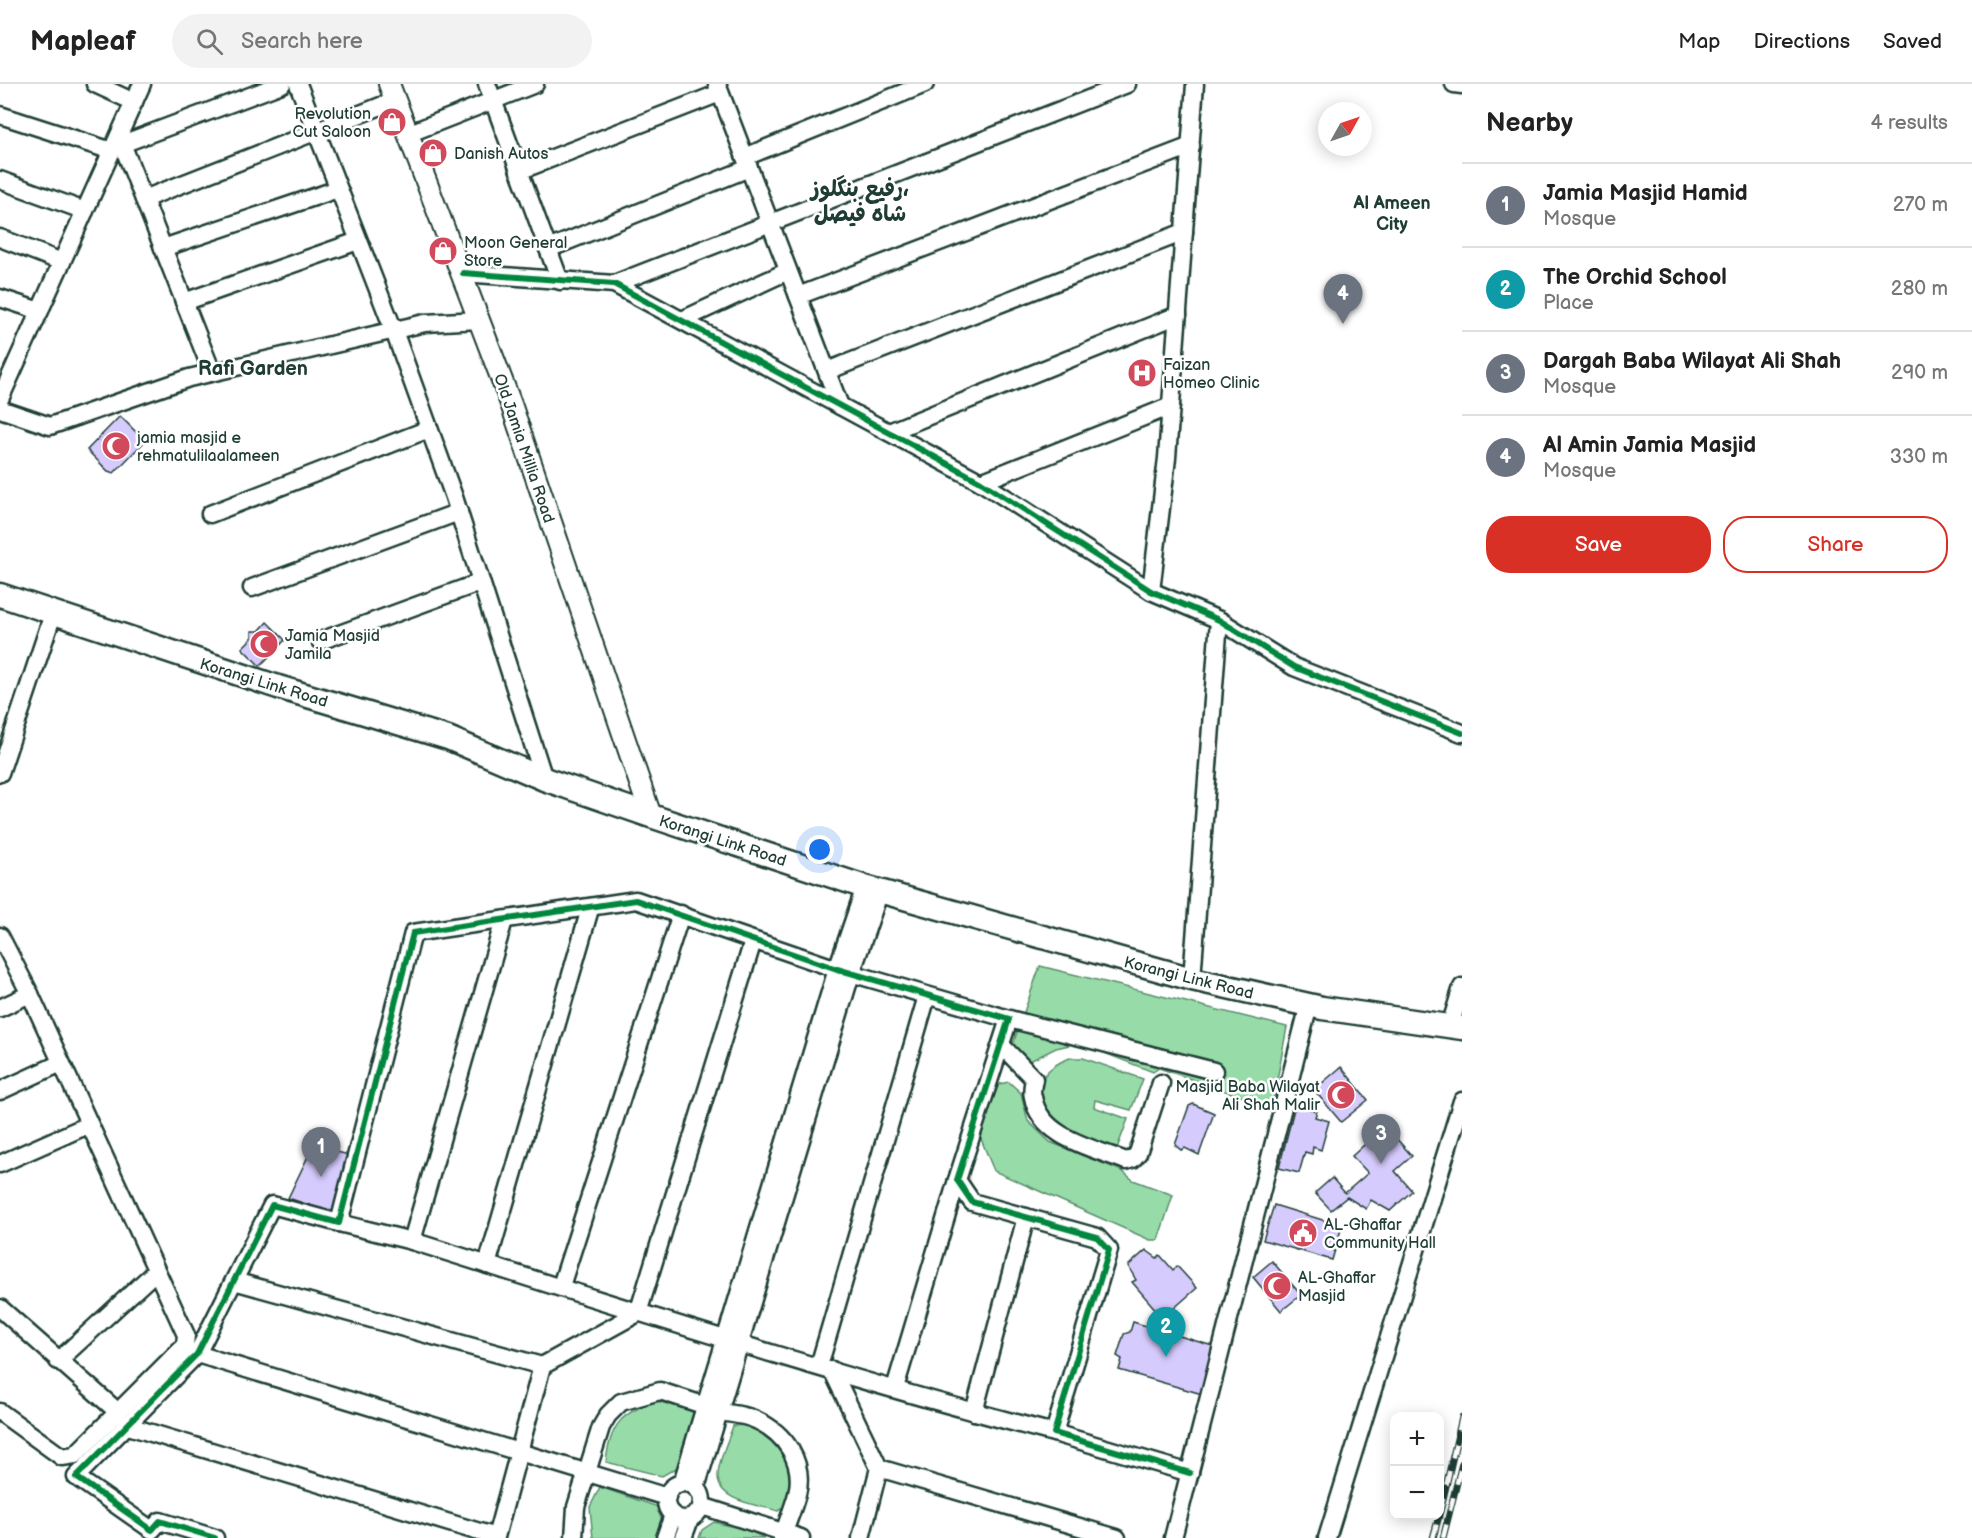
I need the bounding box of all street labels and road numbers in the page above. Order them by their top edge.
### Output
street label: Old Jamia Millia Road [489,372,558,525]
street label: Korangi Link Road [197,655,330,712]
street label: Korangi Link Road [656,812,789,871]
street label: Korangi Link Road [1122,953,1255,1004]

